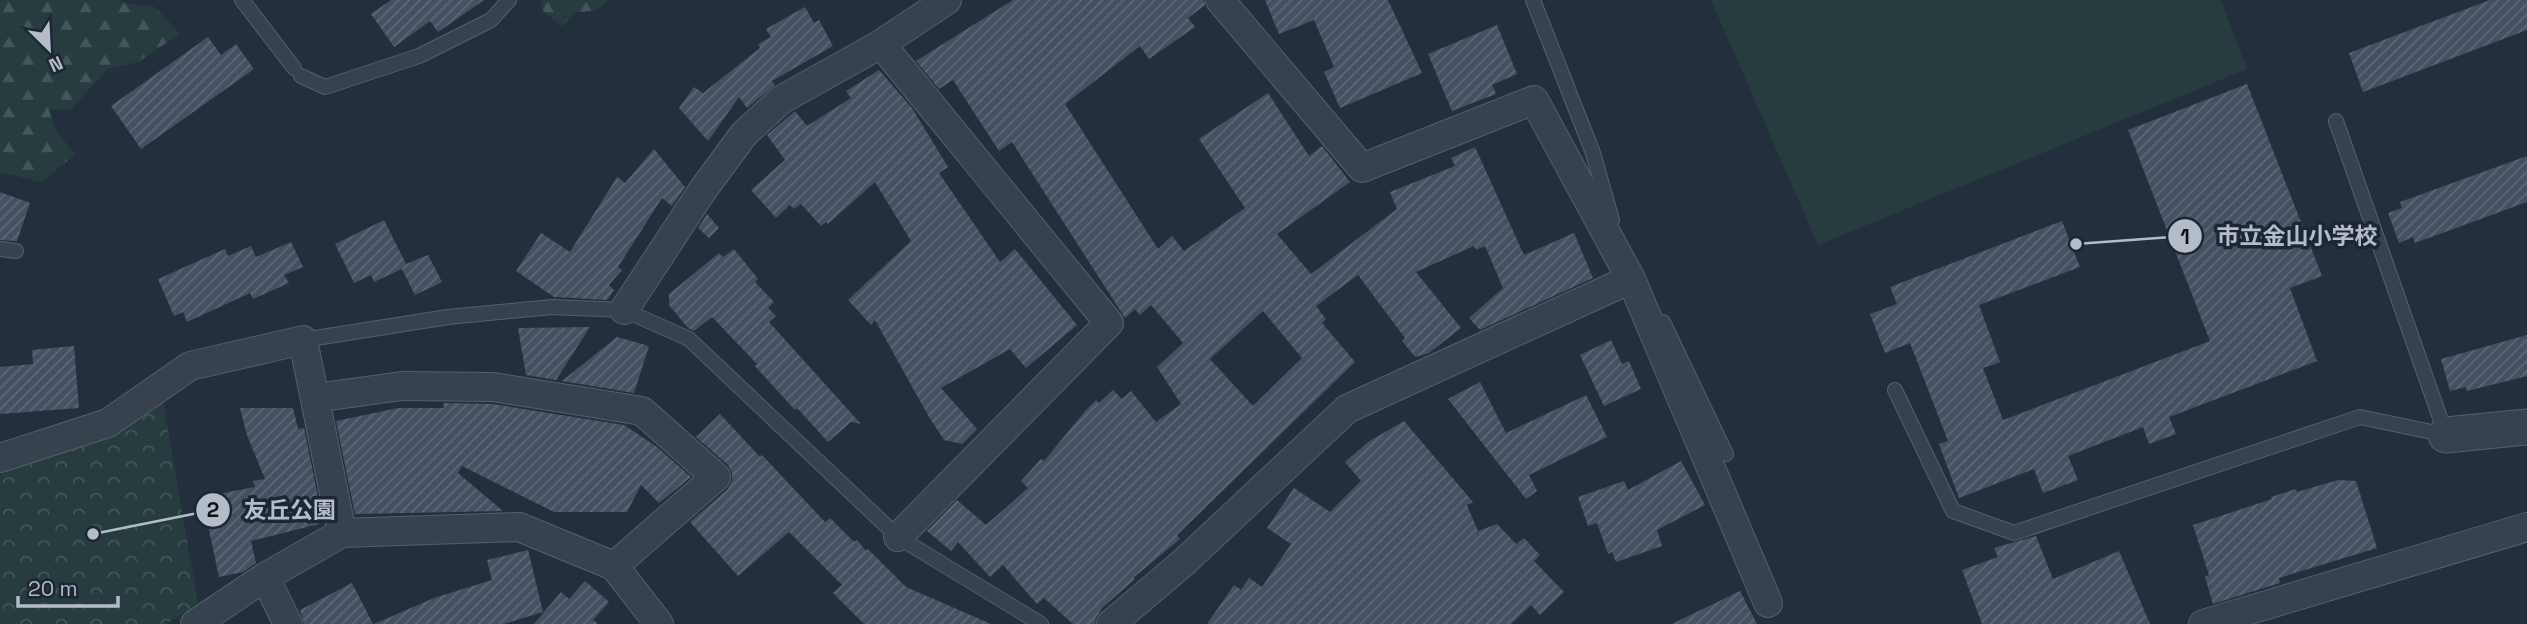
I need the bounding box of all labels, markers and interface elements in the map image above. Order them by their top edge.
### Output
north arrow [14,14,84,84]
text: N [45,50,67,78]
callout: 市立金山小学校 [2167,214,2391,258]
text: 市立金山小学校 [2217,221,2378,251]
text: 1 [2180,223,2190,250]
callout: 友丘公園 [195,488,350,532]
text: 友丘公園 [244,495,336,525]
text: 2 [207,496,219,523]
scale bar [18,564,117,608]
text: 20 m [28,575,78,602]

